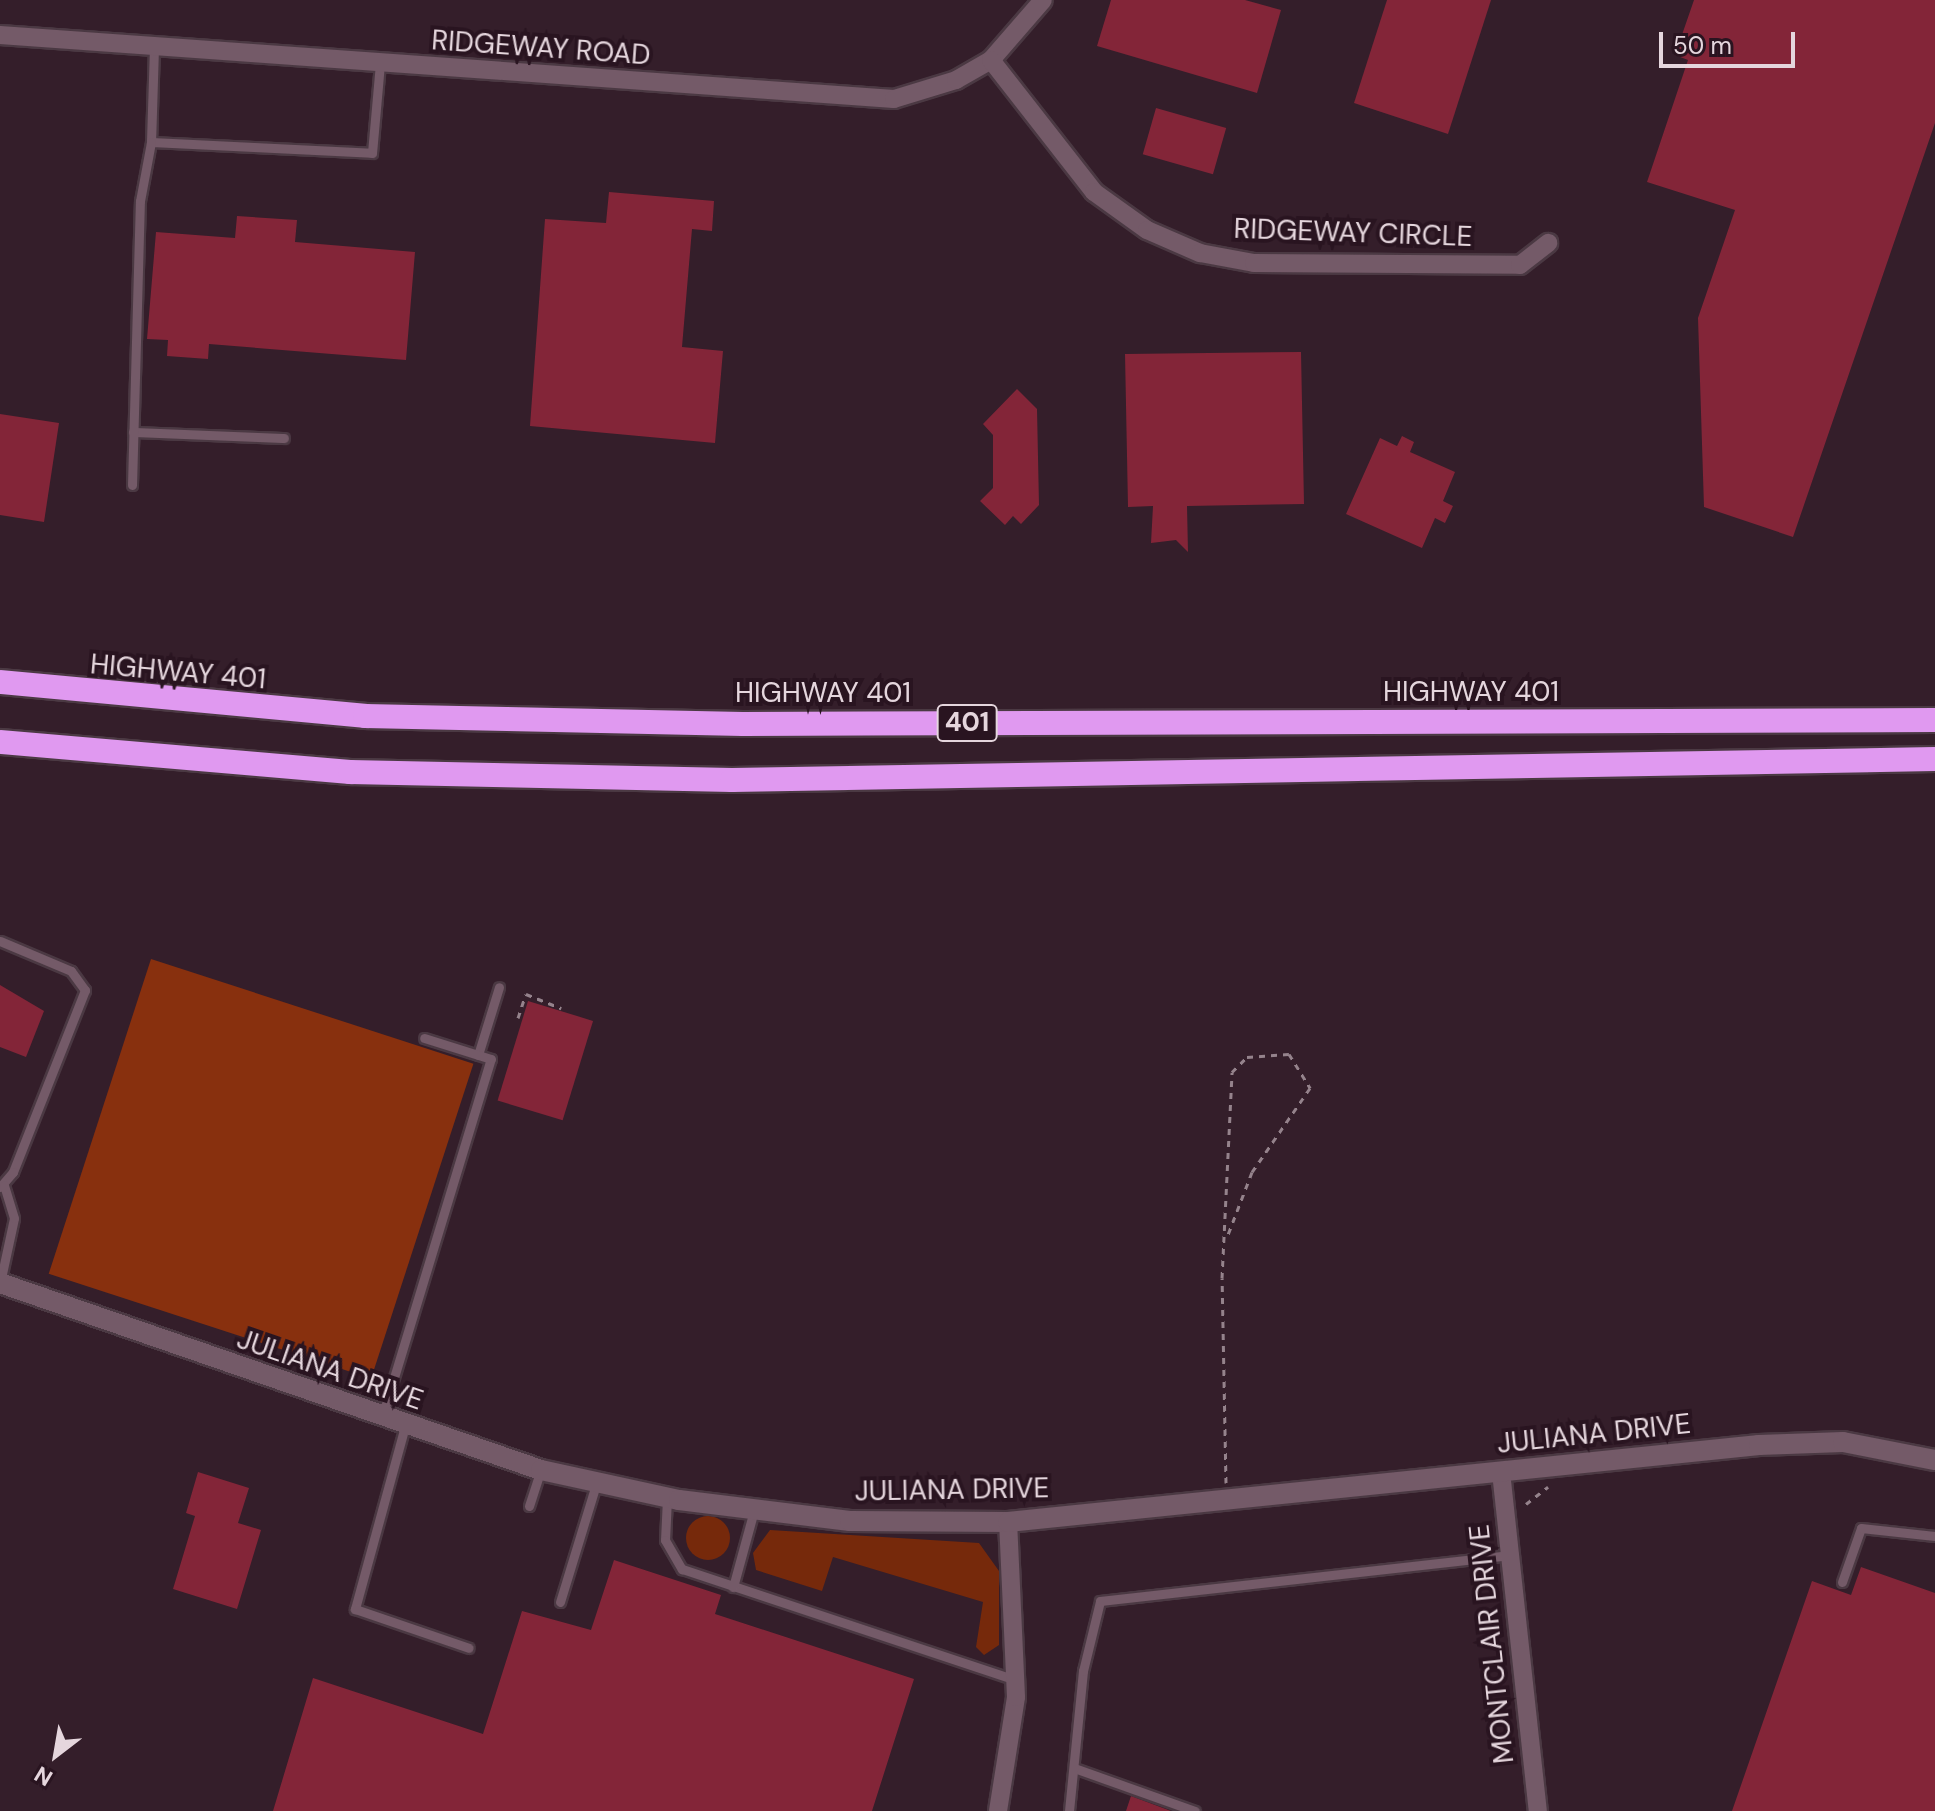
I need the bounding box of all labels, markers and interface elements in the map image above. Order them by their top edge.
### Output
scale bar [1663,16,1799,66]
street label: RIDGEWAY ROAD [430,24,652,72]
text: 50 m [1673,30,1732,61]
street label: RIDGEWAY CIRCLE [1233,212,1473,254]
street label: HIGHWAY 401 [89,648,267,696]
street label: HIGHWAY 401 [1383,675,1559,709]
street label: HIGHWAY 401 [735,676,911,710]
road number: 401 [935,701,999,745]
street label: JULIANA DRIVE [233,1322,427,1418]
street label: JULIANA DRIVE [1495,1407,1693,1461]
street label: JULIANA DRIVE [854,1472,1050,1508]
street label: MONTCLAIR DRIVE [1463,1523,1521,1765]
north arrow [16,1715,96,1795]
text: N [29,1759,58,1793]

